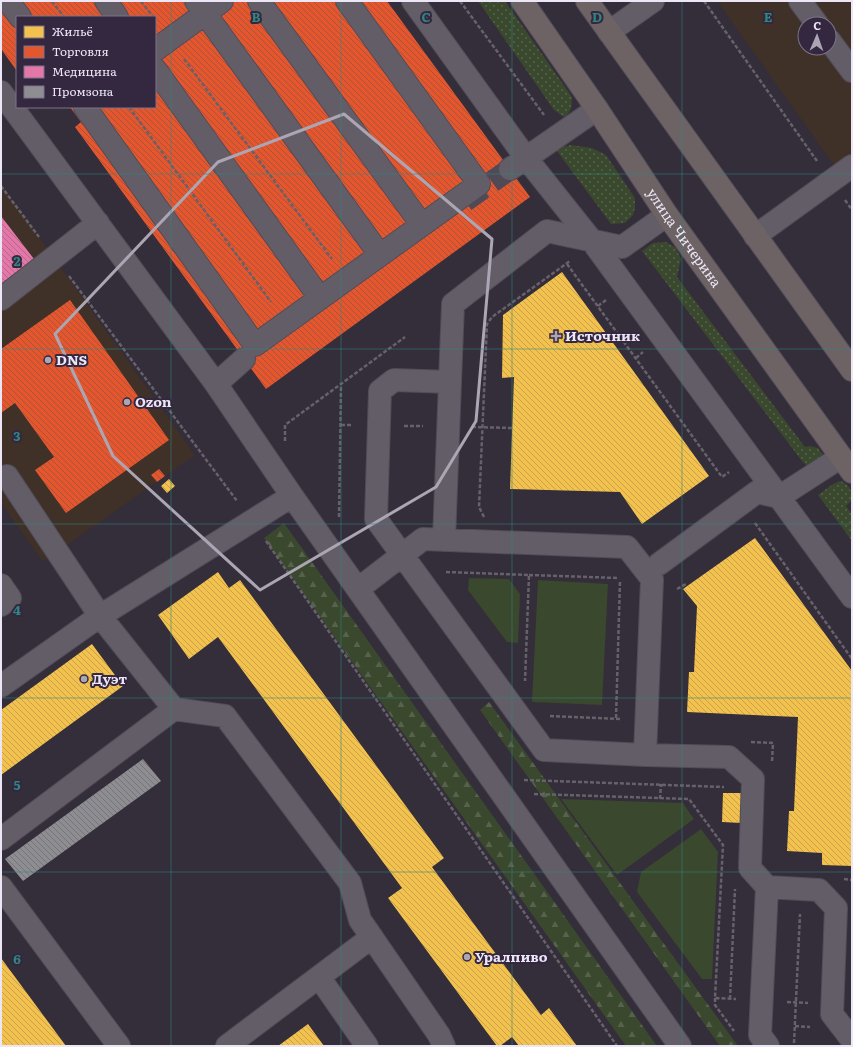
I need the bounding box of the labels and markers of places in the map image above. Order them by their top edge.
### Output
place label: Источник [565,325,640,345]
marker: Источник [550,330,562,342]
place label: DNS [56,349,88,369]
marker: DNS [43,355,53,365]
place label: Ozon [135,391,172,411]
marker: Ozon [122,397,132,407]
place label: Дуэт [92,668,128,688]
marker: Дуэт [79,674,89,684]
place label: Уралпиво [475,946,548,966]
marker: Уралпиво [462,952,472,962]

